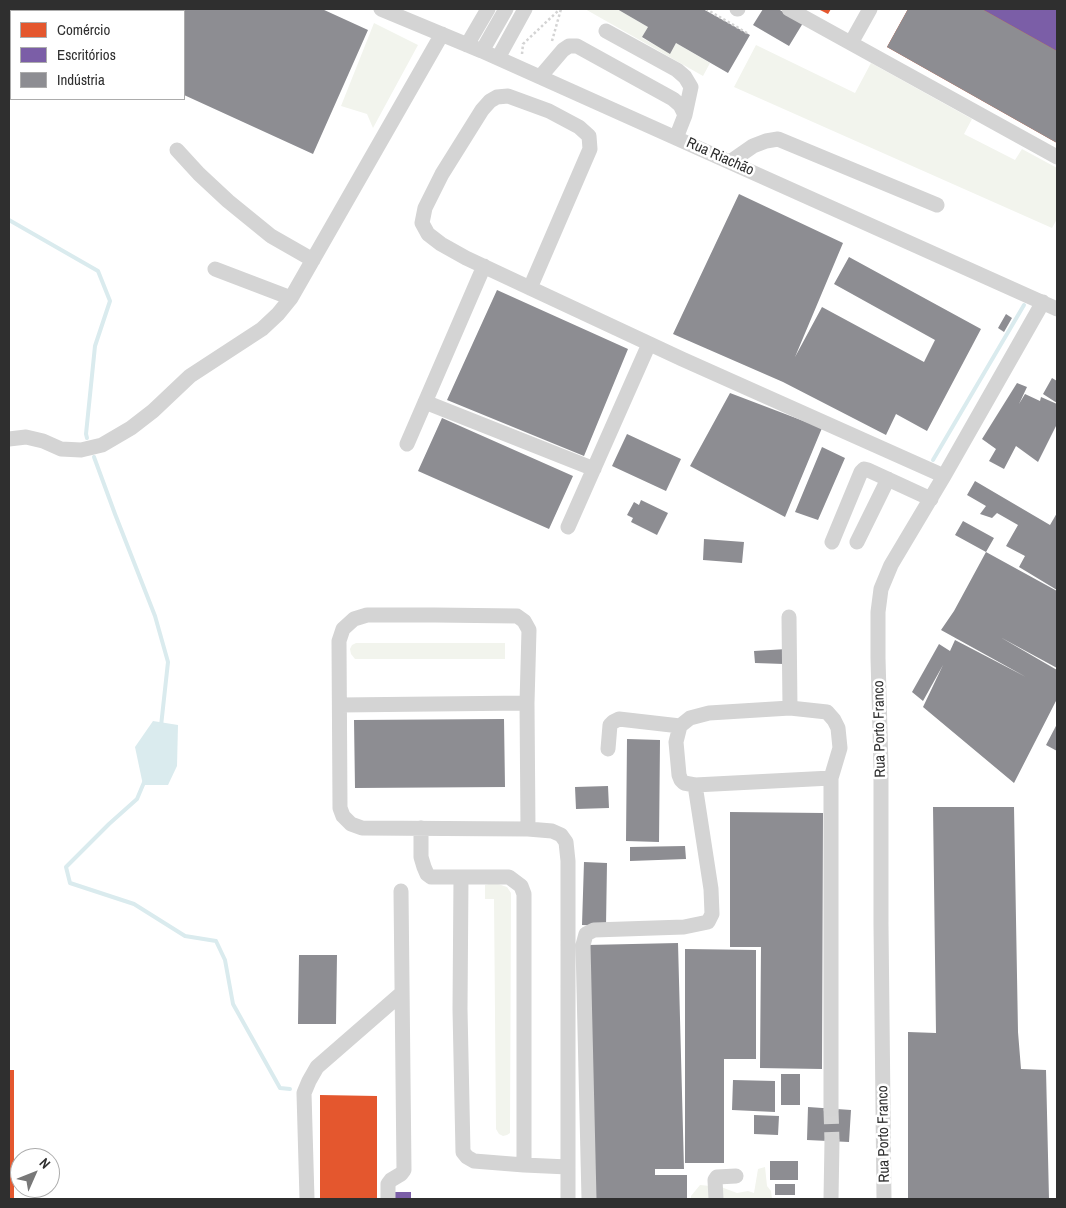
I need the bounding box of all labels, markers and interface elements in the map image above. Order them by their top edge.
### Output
legend [10,10,185,100]
text: Comércio [57,19,110,40]
text: Escritórios [57,44,116,65]
text: Indústria [57,69,105,90]
street label: Rua Riachão [684,134,756,180]
street label: Rua Porto Franco [870,680,890,778]
street label: Rua Porto Franco [874,1085,894,1183]
north arrow [10,1148,60,1198]
text: N [36,1154,54,1173]

